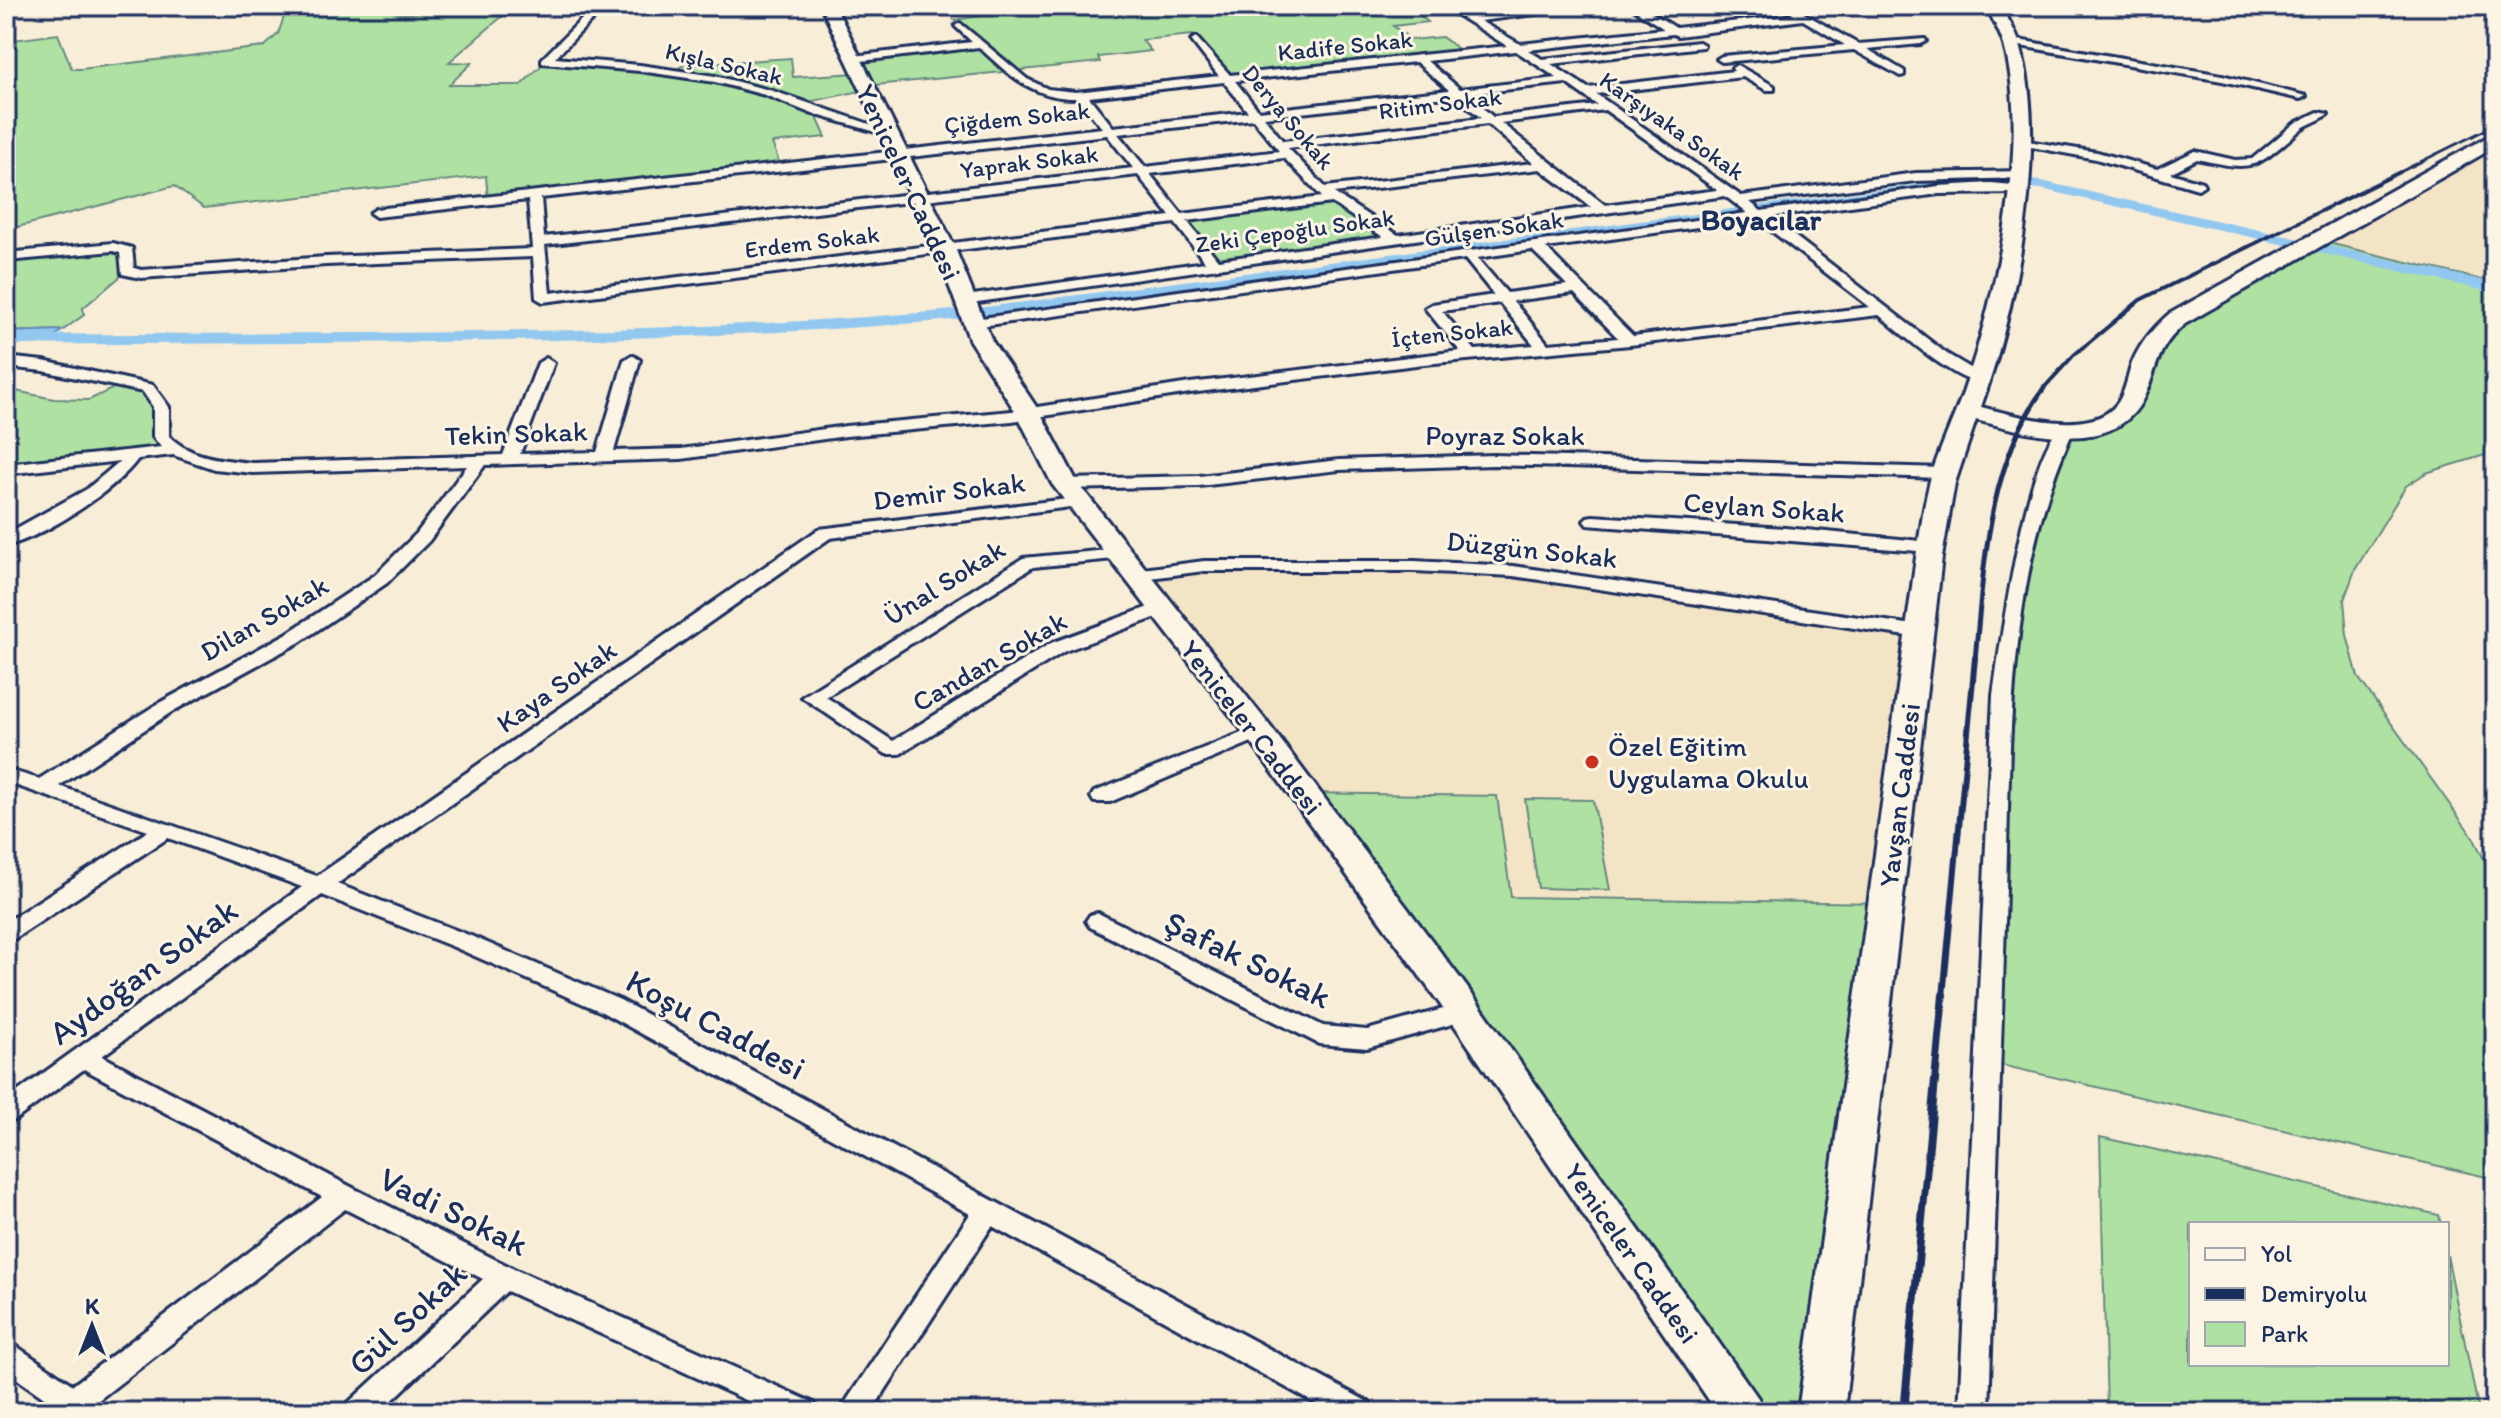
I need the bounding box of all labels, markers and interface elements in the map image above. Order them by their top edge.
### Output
street label: Kadife Sokak [1276,24,1415,67]
street label: Kışla Sokak [663,36,786,91]
street label: Derya Sokak [1236,58,1341,176]
street label: Karşıyaka Sokak [1594,65,1751,187]
street label: Yeniceler Caddesi [849,79,969,285]
street label: Ritim Sokak [1377,82,1504,125]
street label: Çiğdem Sokak [943,95,1092,140]
street label: Yaprak Sokak [958,139,1100,184]
district label: Boyacılar [1701,201,1822,238]
street label: Zeki Çepoğlu Sokak [1194,202,1396,259]
street label: Gülşen Sokak [1423,204,1566,253]
street label: Erdem Sokak [743,219,881,264]
street label: İçten Sokak [1390,312,1515,353]
street label: Tekin Sokak [444,414,588,452]
street label: Poyraz Sokak [1425,418,1585,452]
street label: Demir Sokak [871,465,1028,517]
street label: Ceylan Sokak [1682,484,1846,530]
street label: Düzgün Sokak [1445,523,1619,575]
street label: Ünal Sokak [877,531,1011,633]
street label: Dilan Sokak [194,567,334,668]
street label: Candan Sokak [906,603,1072,719]
street label: Kaya Sokak [489,632,623,740]
street label: Yeniceler Caddesi [1173,633,1331,821]
street label: Yavşan Caddesi [1871,701,1927,889]
place label: Özel Eğitim Uygulama Okulu [1608,729,1809,795]
marker: Özel Eğitim Uygulama Okulu [1583,753,1601,771]
street label: Aydoğan Sokak [41,889,246,1054]
street label: Şafak Sokak [1158,901,1338,1018]
street label: Koşu Caddesi [619,960,812,1089]
street label: Yeniceler Caddesi [1557,1156,1707,1350]
street label: Vadi Sokak [373,1158,535,1265]
legend [2189,1222,2449,1366]
text: Yol [2261,1239,2292,1268]
street label: Gül Sokak [339,1253,476,1384]
text: Demiryolu [2261,1279,2367,1308]
north arrow [52,1286,132,1366]
text: K [85,1293,100,1320]
text: Park [2261,1319,2308,1348]

